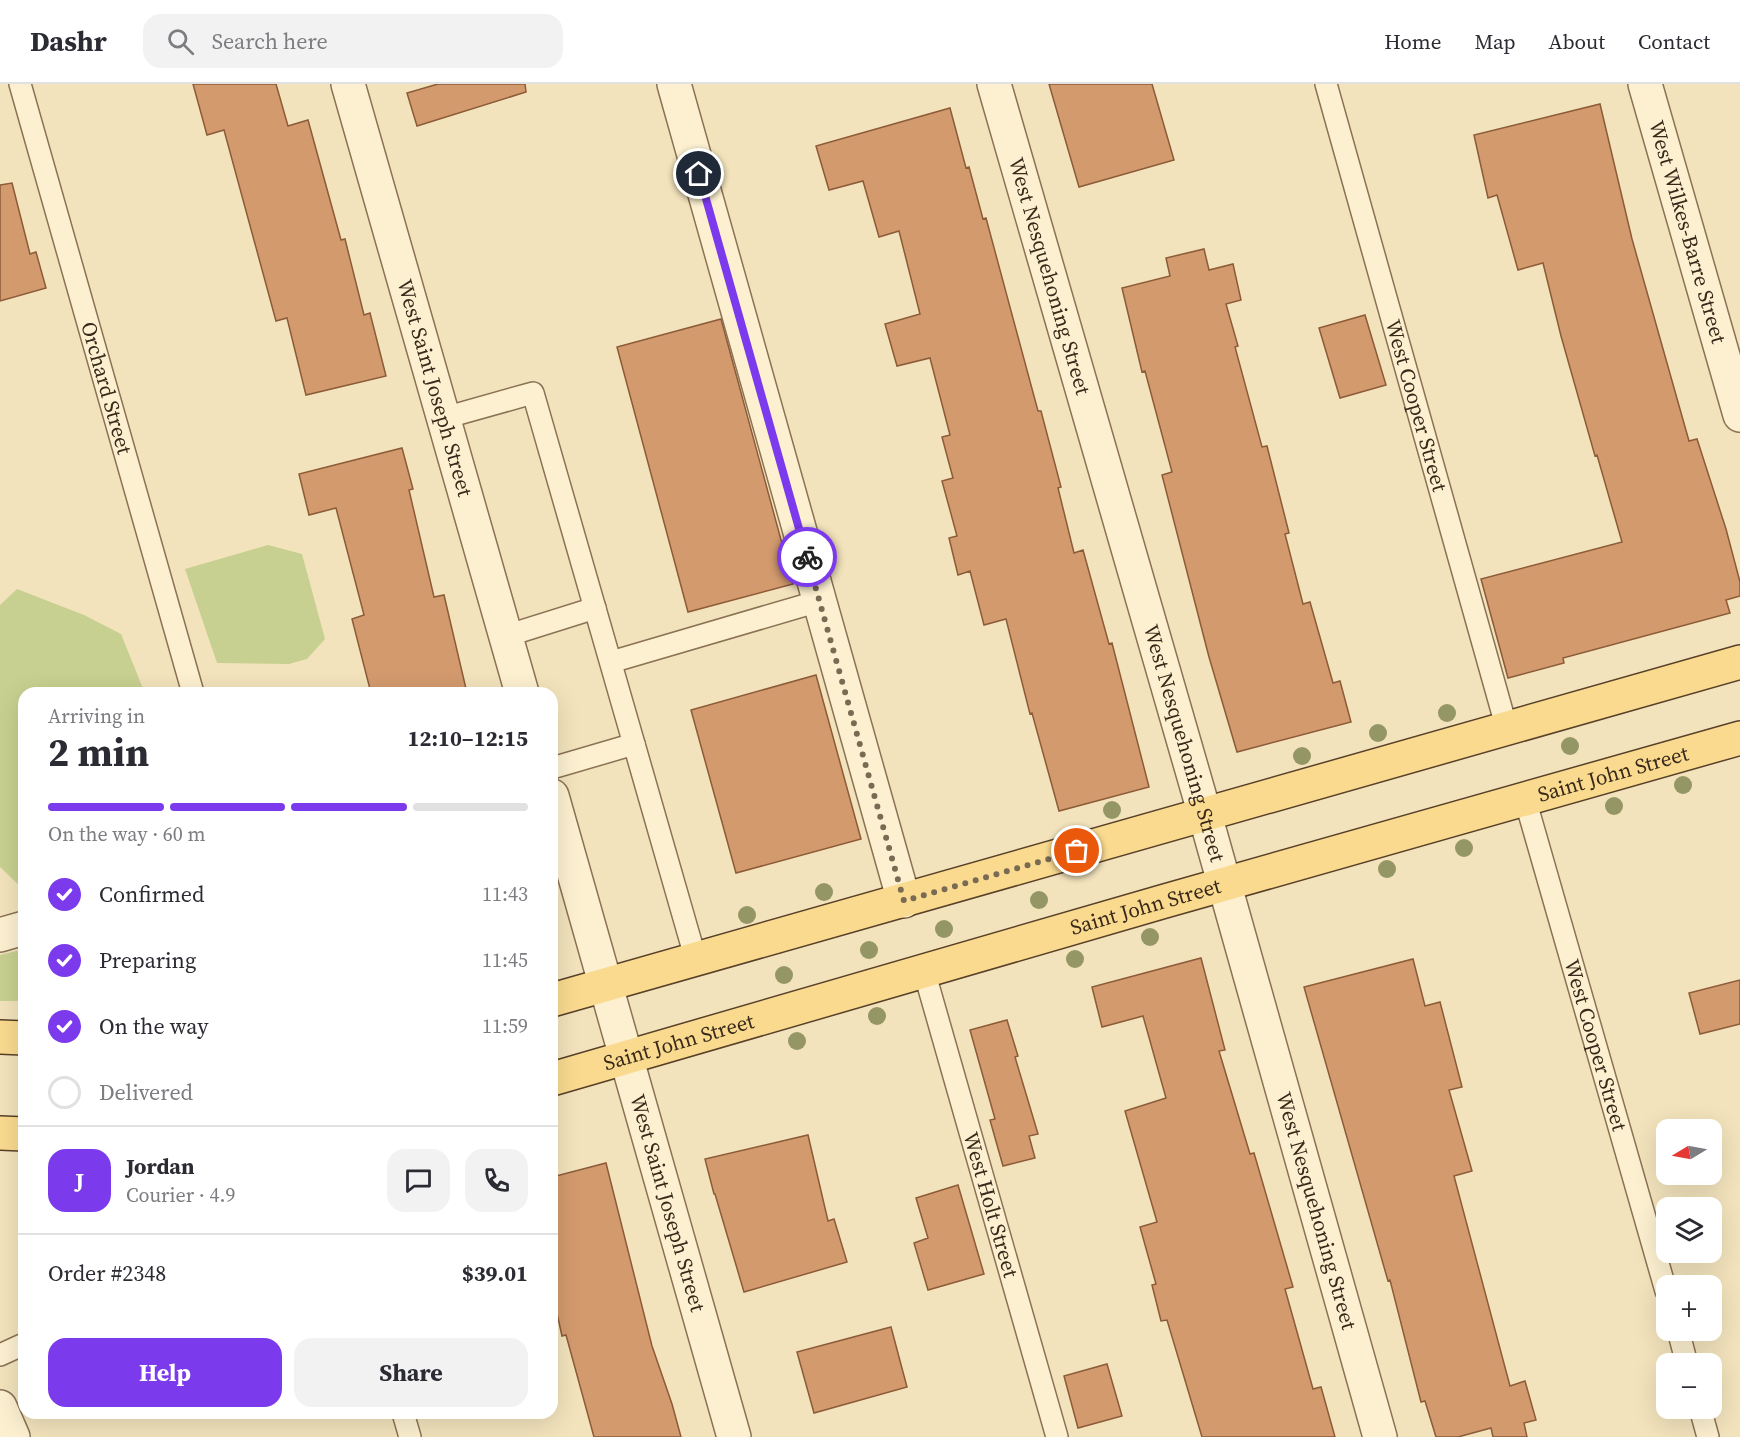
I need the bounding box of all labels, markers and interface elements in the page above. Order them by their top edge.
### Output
search box [143,14,563,68]
text: Dashr [30,22,107,60]
icon: search [164,25,197,58]
text: Search here [212,26,328,56]
text: Home [1384,27,1442,56]
text: Map [1475,27,1516,56]
text: About [1549,27,1605,56]
text: Contact [1638,27,1710,56]
street label: West Wilkes-Barre Street [1642,117,1734,347]
pin [673,148,724,199]
street label: West Nesquehoning Street [1002,154,1098,398]
icon: home [682,157,715,190]
street label: West Saint Joseph Street [390,276,480,500]
street label: West Cooper Street [1379,316,1455,495]
street label: Orchard Street [74,318,139,458]
courier [777,527,837,587]
icon: bike [791,541,824,574]
street label: West Nesquehoning Street [1137,621,1232,865]
text: Arriving in [48,702,145,730]
text: 12:10–12:15 [408,723,528,753]
text: 2 min [48,726,149,779]
street label: Saint John Street [1534,738,1692,809]
text: On the way · 60 m [48,820,205,848]
pin [1051,825,1102,876]
icon: bag [1060,834,1093,867]
street label: Saint John Street [1067,871,1224,942]
icon: check [48,878,81,911]
text: Confirmed [99,879,204,909]
text: 11:43 [482,880,528,908]
icon: check [48,944,81,977]
text: Preparing [99,945,196,975]
text: 11:45 [482,946,528,974]
street label: West Cooper Street [1558,956,1634,1134]
street label: Saint John Street [600,1006,757,1077]
icon: check [48,1010,81,1043]
text: On the way [99,1011,208,1041]
text: 11:59 [482,1012,528,1040]
text: Delivered [99,1077,193,1107]
street label: West Nesquehoning Street [1270,1089,1364,1333]
street label: West Saint Joseph Street [623,1091,713,1315]
north arrow [1656,1119,1722,1185]
map controls [1656,1119,1722,1419]
street label: West Holt Street [957,1128,1026,1281]
button: chat [387,1149,450,1212]
button: phone [465,1149,528,1212]
text: Jordan [126,1151,194,1181]
text: J [75,1165,84,1195]
text: Courier · 4.9 [126,1181,235,1209]
button: layers [1656,1197,1722,1263]
text: Order #2348 [48,1258,166,1288]
text: $39.01 [462,1258,528,1288]
button: + [1656,1275,1722,1341]
button: Help [48,1338,282,1407]
button: Share [294,1338,528,1407]
button: − [1656,1353,1722,1419]

